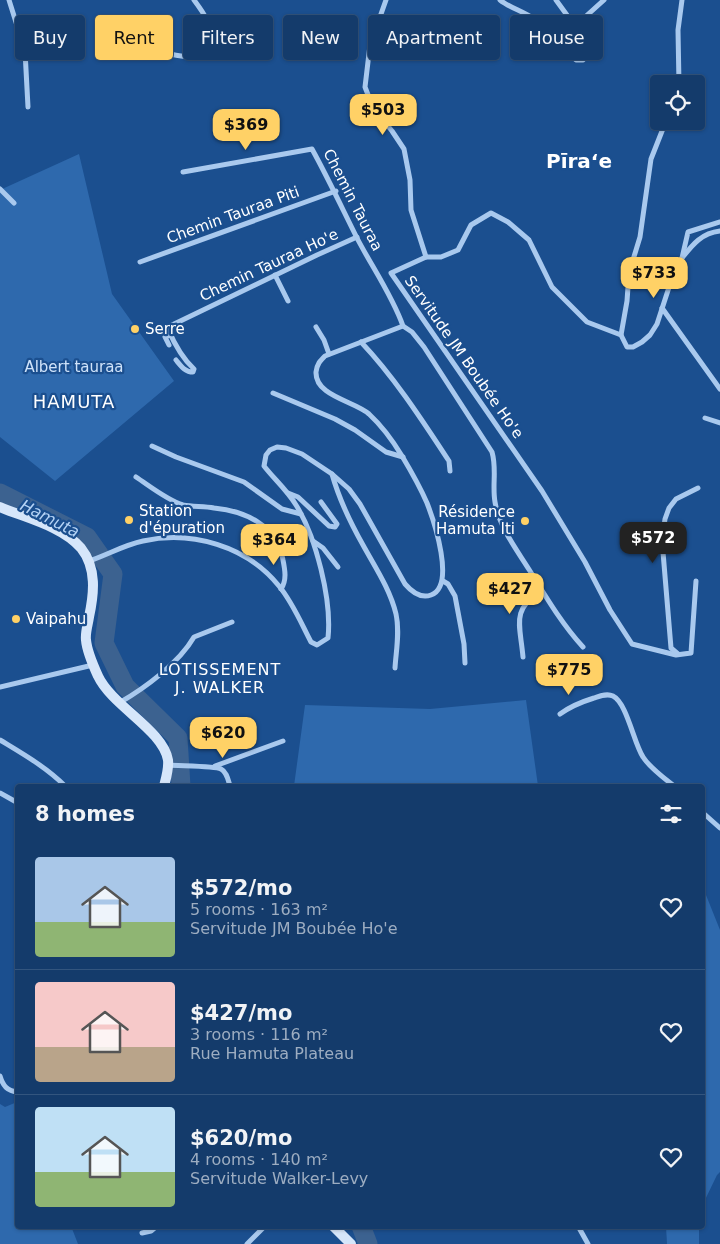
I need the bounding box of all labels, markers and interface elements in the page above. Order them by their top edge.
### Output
chip: Buy [15,15,85,60]
chip: Rent [95,15,173,60]
chip: Filters [183,15,273,60]
chip: New [283,15,358,60]
chip: Apartment [368,15,500,60]
chip: House [510,15,603,60]
map controls [650,75,705,130]
button: locate [650,75,705,130]
pin: $503 [353,94,413,136]
text: $503 [361,100,405,119]
pin: $369 [216,108,276,151]
text: $369 [224,115,268,134]
street label: Chemin Tauraa [320,146,386,254]
district label: Pīraʻe [546,149,612,173]
street label: Chemin Tauraa Piti [164,183,302,247]
street label: Chemin Tauraa Ho'e [197,225,341,305]
pin: $733 [624,256,684,299]
text: $733 [632,263,676,282]
street label: Servitude JM Boubée Ho'e [401,272,527,442]
place label: Serre [145,320,185,338]
marker: Serre [129,323,141,335]
park label: Albert tauraa [24,358,124,376]
district label: HAMUTA [33,391,115,412]
water label: Hamuta [17,496,82,541]
place label: Station d'épuration [139,502,225,537]
place label: Résidence Hamuta Iti [436,503,515,538]
marker: Station d'épuration [123,514,135,526]
marker: Résidence Hamuta Iti [519,515,531,527]
pin: $572 [623,522,683,564]
pin: $364 [244,524,304,566]
text: $572 [631,528,675,547]
text: $364 [252,530,296,549]
pin: $427 [480,572,540,615]
text: $427 [488,579,532,598]
place label: Vaipahu [26,610,86,628]
marker: Vaipahu [10,613,22,625]
pin: $775 [539,654,599,696]
district label: LOTISSEMENT J. WALKER [159,660,281,697]
text: $775 [547,660,591,679]
pin: $620 [193,716,253,759]
text: $620 [201,723,245,742]
icon: filters [657,800,685,828]
text: 8 homes [35,802,135,826]
text: $572/mo [190,876,292,900]
icon: home [75,877,135,937]
icon: heart [657,893,685,921]
text: 5 rooms · 163 m² [190,900,328,919]
text: Servitude JM Boubée Ho'e [190,919,398,938]
text: $427/mo [190,1001,292,1025]
icon: home [75,1002,135,1062]
icon: heart [657,1018,685,1046]
text: 3 rooms · 116 m² [190,1025,328,1044]
text: Rue Hamuta Plateau [190,1044,354,1063]
text: $620/mo [190,1126,292,1150]
icon: home [75,1127,135,1187]
icon: heart [657,1143,685,1171]
text: 4 rooms · 140 m² [190,1150,328,1169]
text: Servitude Walker-Levy [190,1169,368,1188]

